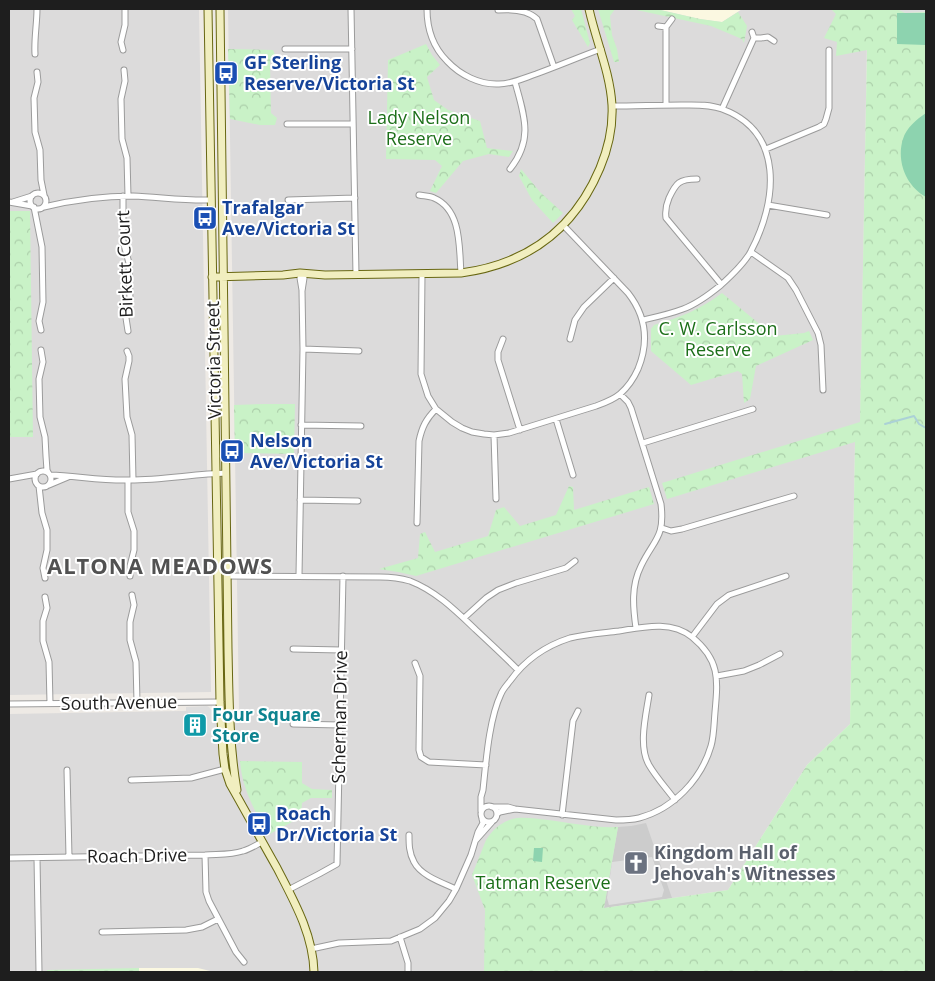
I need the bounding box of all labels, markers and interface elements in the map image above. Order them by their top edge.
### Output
place label: GF Sterling Reserve/Victoria St [244,50,415,95]
bus stop icon: GF Sterling Reserve/Victoria St [213,60,239,86]
park label: Lady Nelson Reserve [368,105,470,150]
place label: Trafalgar Ave/Victoria St [222,195,355,240]
bus stop icon: Trafalgar Ave/Victoria St [192,205,218,231]
street label: Birkett Court [110,210,138,318]
street label: Victoria Street [200,301,226,419]
park label: C. W. Carlsson Reserve [658,316,778,361]
place label: Nelson Ave/Victoria St [250,428,383,473]
bus stop icon: Nelson Ave/Victoria St [219,438,245,464]
district label: ALTONA MEADOWS [47,550,273,580]
street label: Scherman Drive [326,650,352,784]
street label: South Avenue [61,689,177,715]
place label: Four Square Store [212,702,321,747]
building icon: Four Square Store [182,712,208,738]
place label: Roach Dr/Victoria St [276,801,397,846]
bus stop icon: Roach Dr/Victoria St [246,811,272,837]
place label: Kingdom Hall of Jehovah's Witnesses [652,840,836,885]
street label: Roach Drive [87,842,187,868]
church icon: Kingdom Hall of Jehovah's Witnesses [623,850,649,876]
park label: Tatman Reserve [475,870,611,894]

